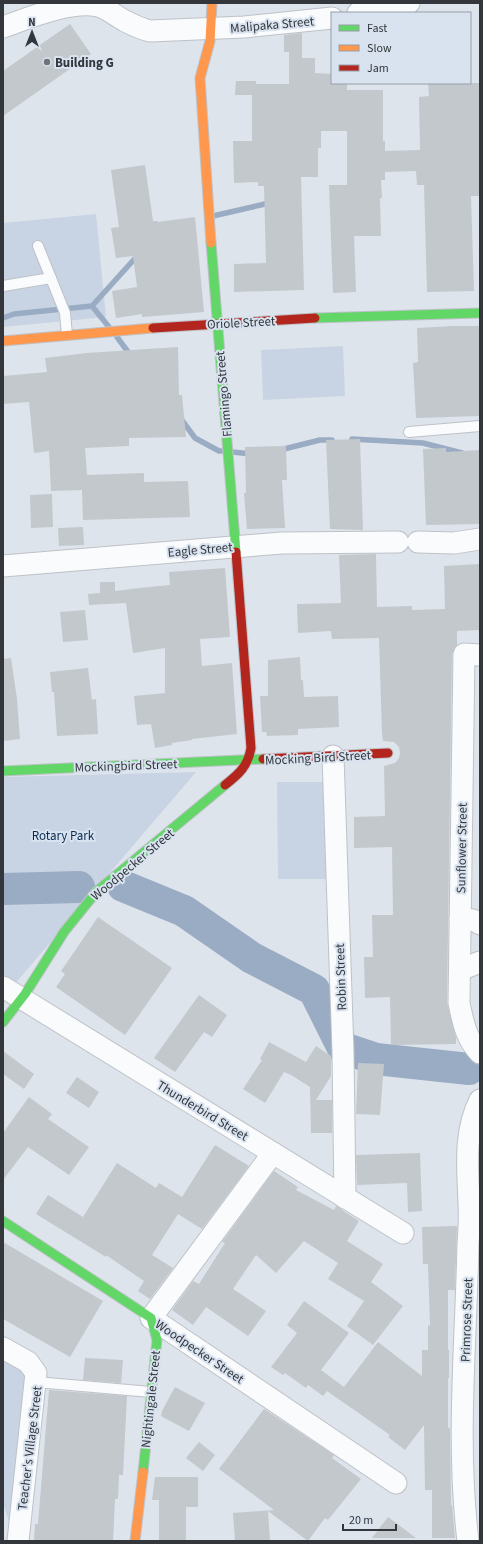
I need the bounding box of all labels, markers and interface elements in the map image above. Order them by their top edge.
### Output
north arrow [12,12,52,52]
street label: Malipaka Street [229,12,315,38]
legend [331,12,471,84]
text: N [28,15,36,30]
text: Fast [367,20,387,37]
text: Slow [367,40,392,57]
place label: Building G [55,54,114,72]
marker: Building G [42,57,52,67]
text: Jam [367,60,389,77]
street label: Oriole Street [206,312,276,334]
street label: Flamingo Street [211,350,237,438]
street label: Eagle Street [167,538,234,562]
street label: Mocking Bird Street [265,746,372,770]
street label: Mockingbird Street [74,755,178,777]
street label: Sunflower Street [452,802,472,894]
street label: Woodpecker Street [87,824,179,905]
park label: Rotary Park [32,827,95,845]
street label: Robin Street [331,943,351,1011]
street label: Thunderbird Street [153,1076,252,1146]
street label: Primrose Street [457,1277,477,1362]
street label: Woodpecker Street [152,1315,248,1389]
street label: Nightingale Street [137,1349,165,1449]
street label: Teacher's Village Street [13,1384,47,1511]
scale bar [343,1506,396,1532]
text: 20 m [349,1512,373,1529]

